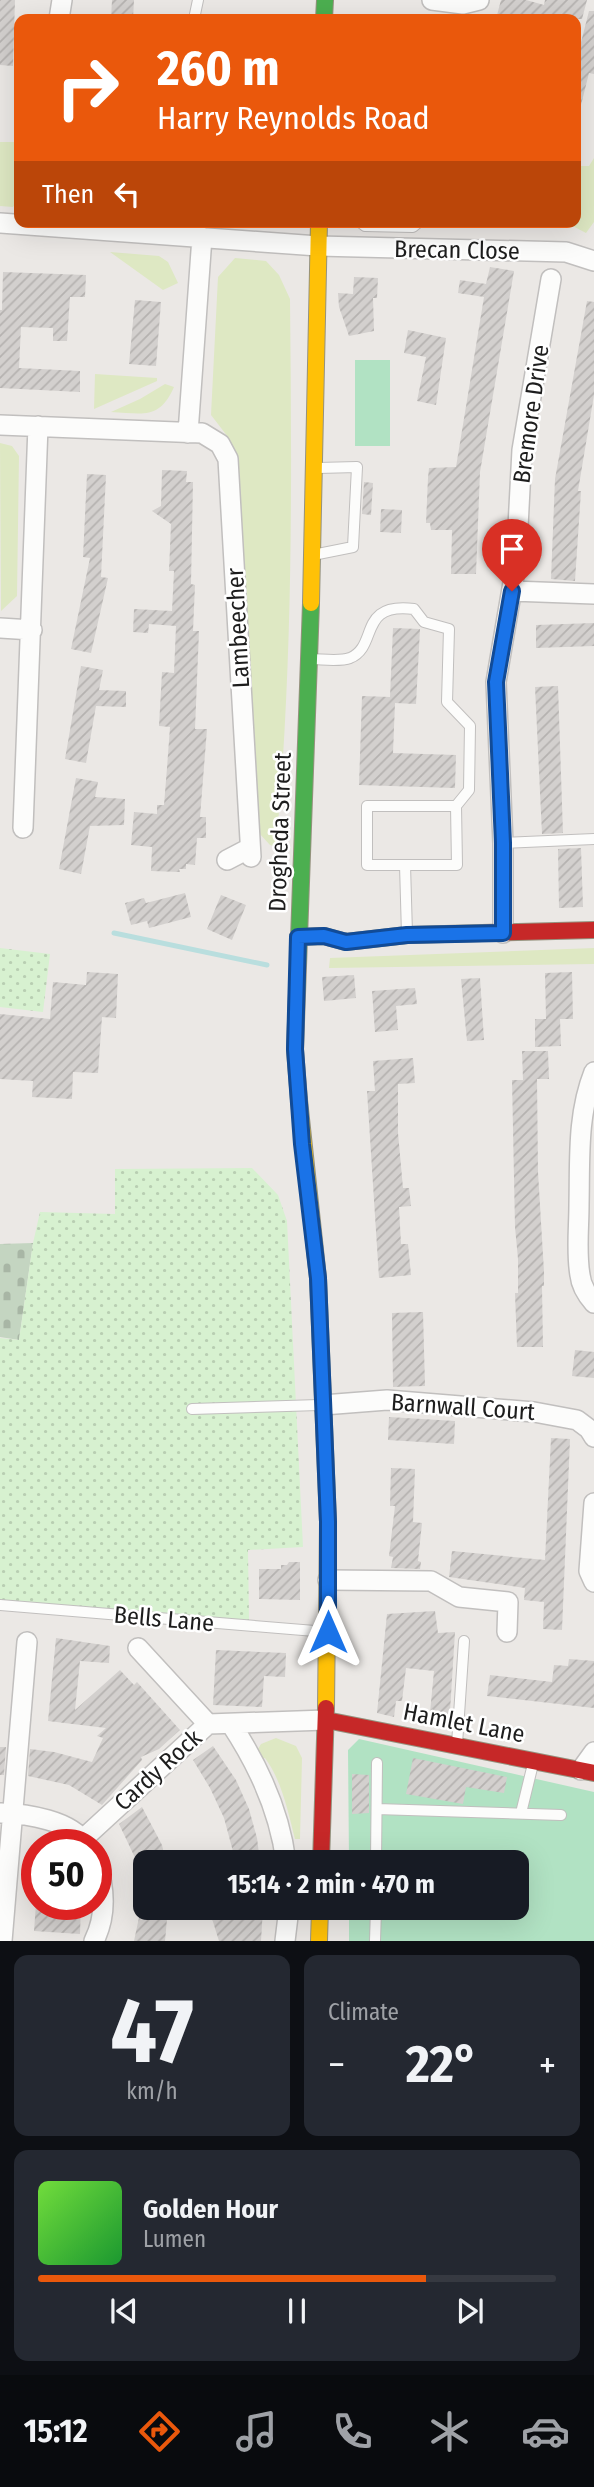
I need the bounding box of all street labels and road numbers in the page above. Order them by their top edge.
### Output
street label: Brecan Close [394,235,520,265]
street label: Bremore Drive [507,343,555,485]
street label: Lambeecher [221,567,255,689]
street label: Drogheda Street [263,752,297,912]
street label: Barnwall Court [390,1388,536,1426]
street label: Bells Lane [113,1601,215,1637]
street label: Hamlet Lane [401,1698,527,1748]
street label: Cardy Rock [109,1723,208,1816]

